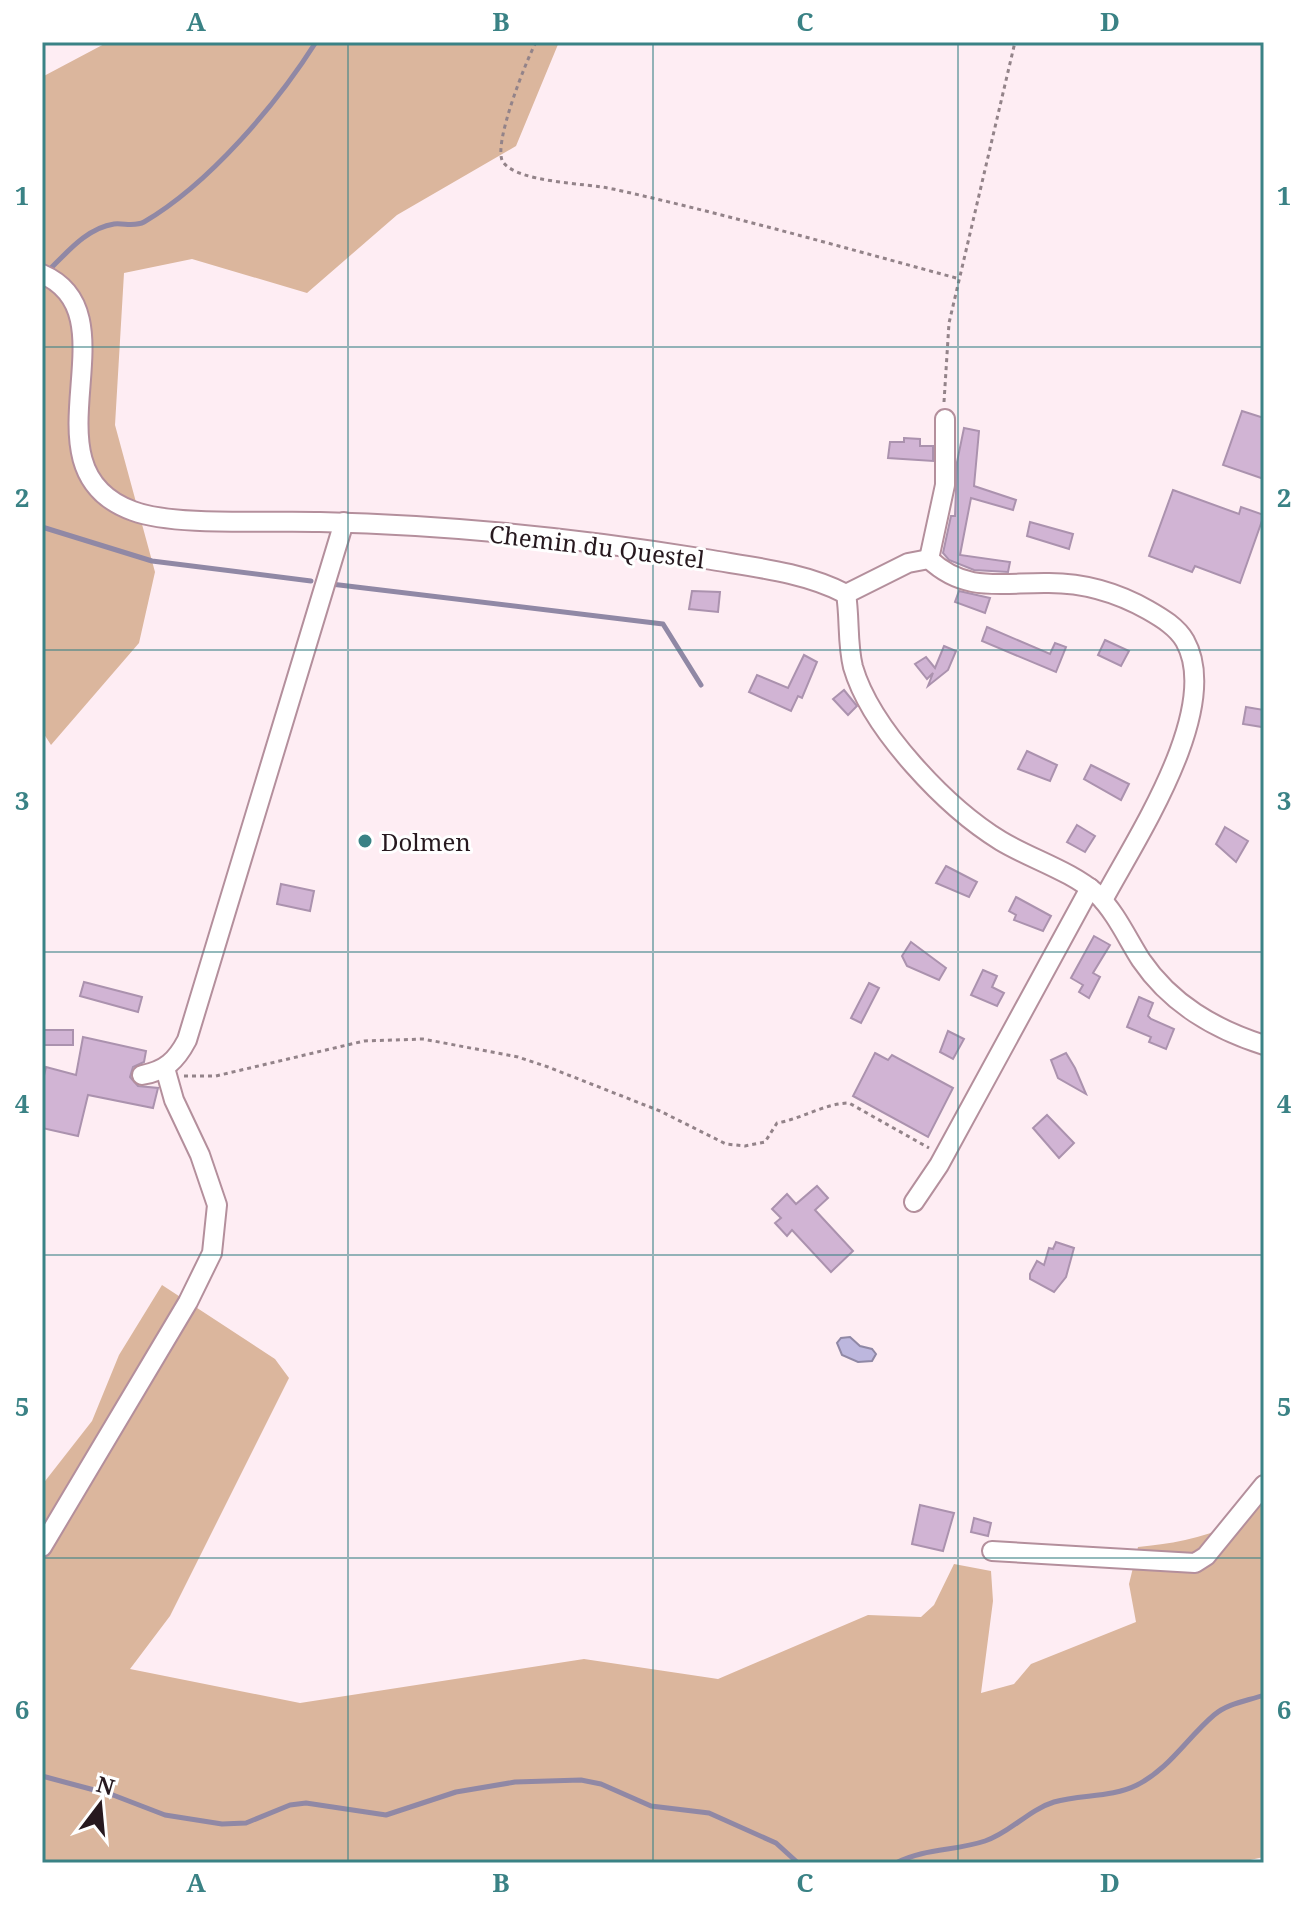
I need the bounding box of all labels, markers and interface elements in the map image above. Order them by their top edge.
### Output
text: A [186,3,206,39]
text: B [492,3,510,39]
text: C [796,3,814,39]
text: D [1100,3,1120,39]
text: 1 [15,177,29,213]
text: 1 [1277,177,1291,213]
text: 2 [15,479,29,515]
text: 2 [1277,479,1291,515]
street label: Chemin du Questel [488,516,707,576]
text: 3 [15,782,29,818]
text: 3 [1277,782,1291,818]
place label: Dolmen [381,825,471,858]
marker: Dolmen [356,832,374,850]
text: 4 [15,1085,30,1121]
text: 4 [1277,1085,1292,1121]
text: 5 [15,1388,29,1424]
text: 5 [1277,1388,1291,1424]
text: 6 [15,1691,29,1727]
text: 6 [1277,1691,1291,1727]
north arrow [60,1765,140,1845]
text: N [93,1768,118,1802]
text: A [186,1864,206,1900]
text: B [492,1864,510,1900]
text: C [796,1864,814,1900]
text: D [1100,1864,1120,1900]

